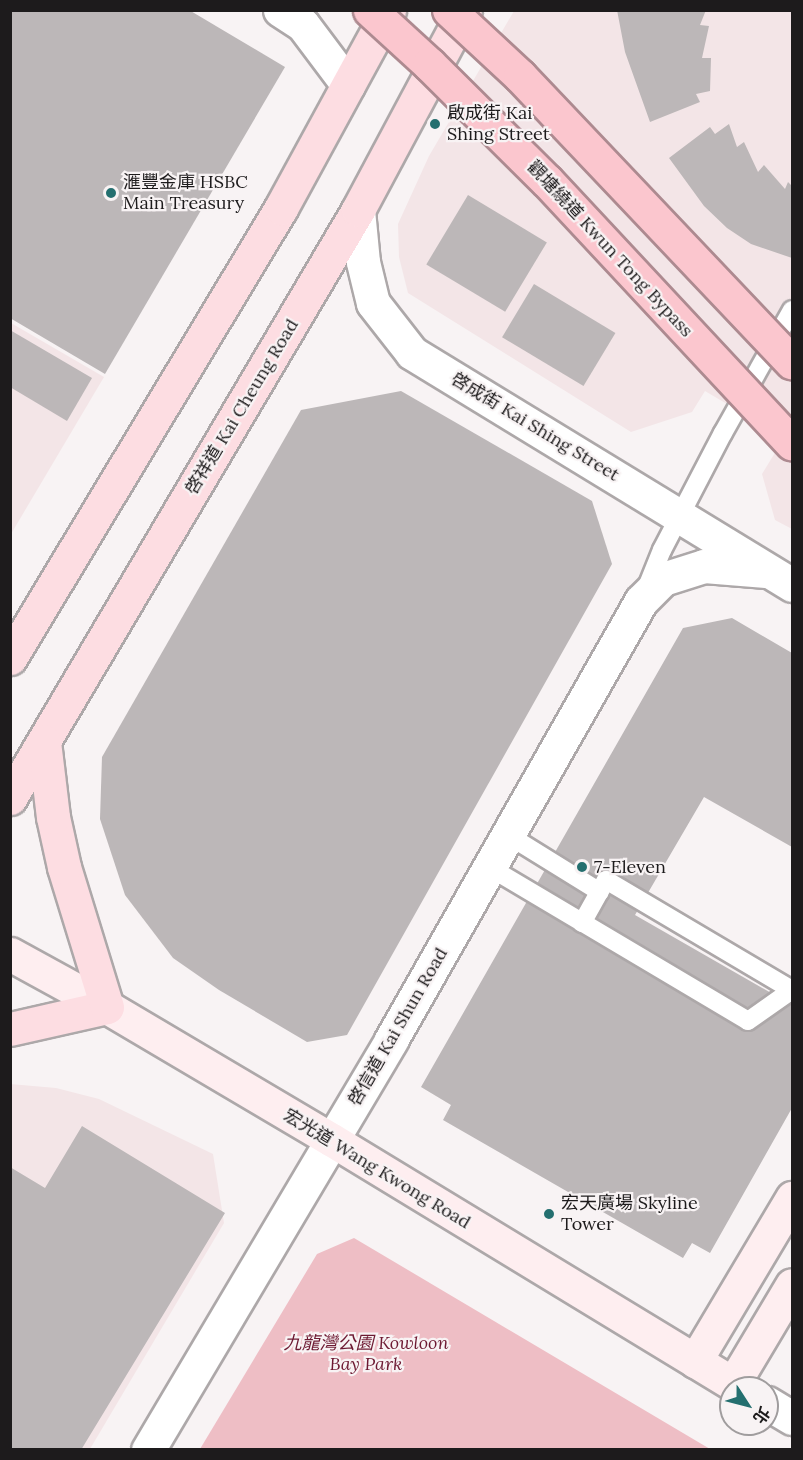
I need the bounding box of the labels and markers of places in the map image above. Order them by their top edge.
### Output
place label: 啟成街 Kai Shing Street [447,103,550,146]
marker: 啟成街 Kai Shing Street [428,117,442,131]
place label: 滙豐金庫 HSBC Main Treasury [123,172,248,214]
marker: 滙豐金庫 HSBC Main Treasury [104,186,118,200]
place label: 7-Eleven [594,856,666,878]
marker: 7-Eleven [575,860,589,874]
place label: 宏天廣場 Skyline Tower [561,1193,698,1236]
marker: 宏天廣場 Skyline Tower [542,1207,556,1221]

